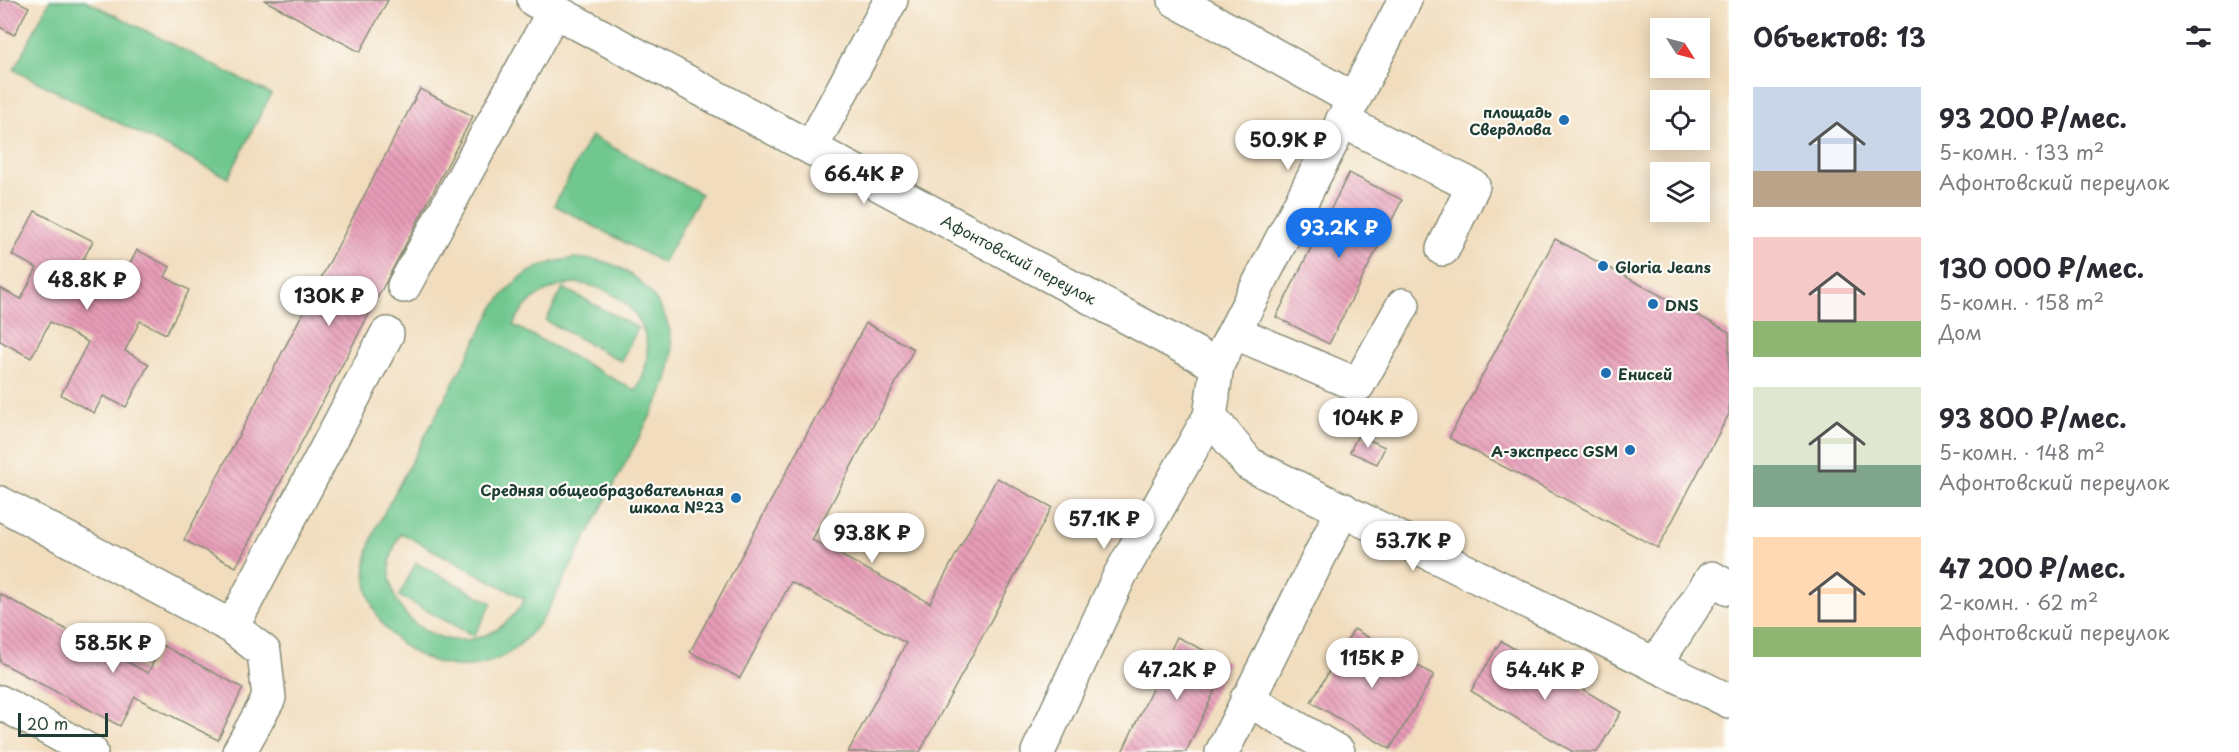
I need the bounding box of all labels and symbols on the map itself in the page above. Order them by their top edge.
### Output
north arrow [1650,18,1710,78]
place label: площадь Свердлова [1469,100,1552,140]
marker: площадь Свердлова [1557,113,1571,127]
pin: 50.9K ₽ [1233,120,1343,171]
pin: 66.4K ₽ [809,154,919,205]
street label: Афонтовский переулок [937,208,1101,310]
pin: 93.2K ₽ [1284,208,1394,259]
place label: Gloria Jeans [1615,255,1711,278]
marker: Gloria Jeans [1596,259,1610,273]
pin: 48.8K ₽ [32,260,142,311]
pin: 130K ₽ [280,276,378,327]
place label: DNS [1665,293,1699,316]
marker: DNS [1646,297,1660,311]
place label: Енисей [1618,362,1672,385]
marker: Енисей [1599,366,1613,380]
pin: 104K ₽ [1319,398,1417,449]
place label: А-экспресс GSM [1491,439,1618,462]
marker: А-экспресс GSM [1623,443,1637,457]
place label: Средняя общеобразовательная школа №23 [480,478,724,518]
marker: Средняя общеобразовательная школа №23 [729,491,743,505]
pin: 57.1K ₽ [1049,499,1159,550]
pin: 93.8K ₽ [817,513,927,564]
pin: 53.7K ₽ [1358,521,1468,572]
pin: 58.5K ₽ [58,623,168,674]
pin: 115K ₽ [1323,638,1421,689]
pin: 47.2K ₽ [1122,650,1232,701]
pin: 54.4K ₽ [1490,650,1600,701]
scale bar [18,710,108,738]

